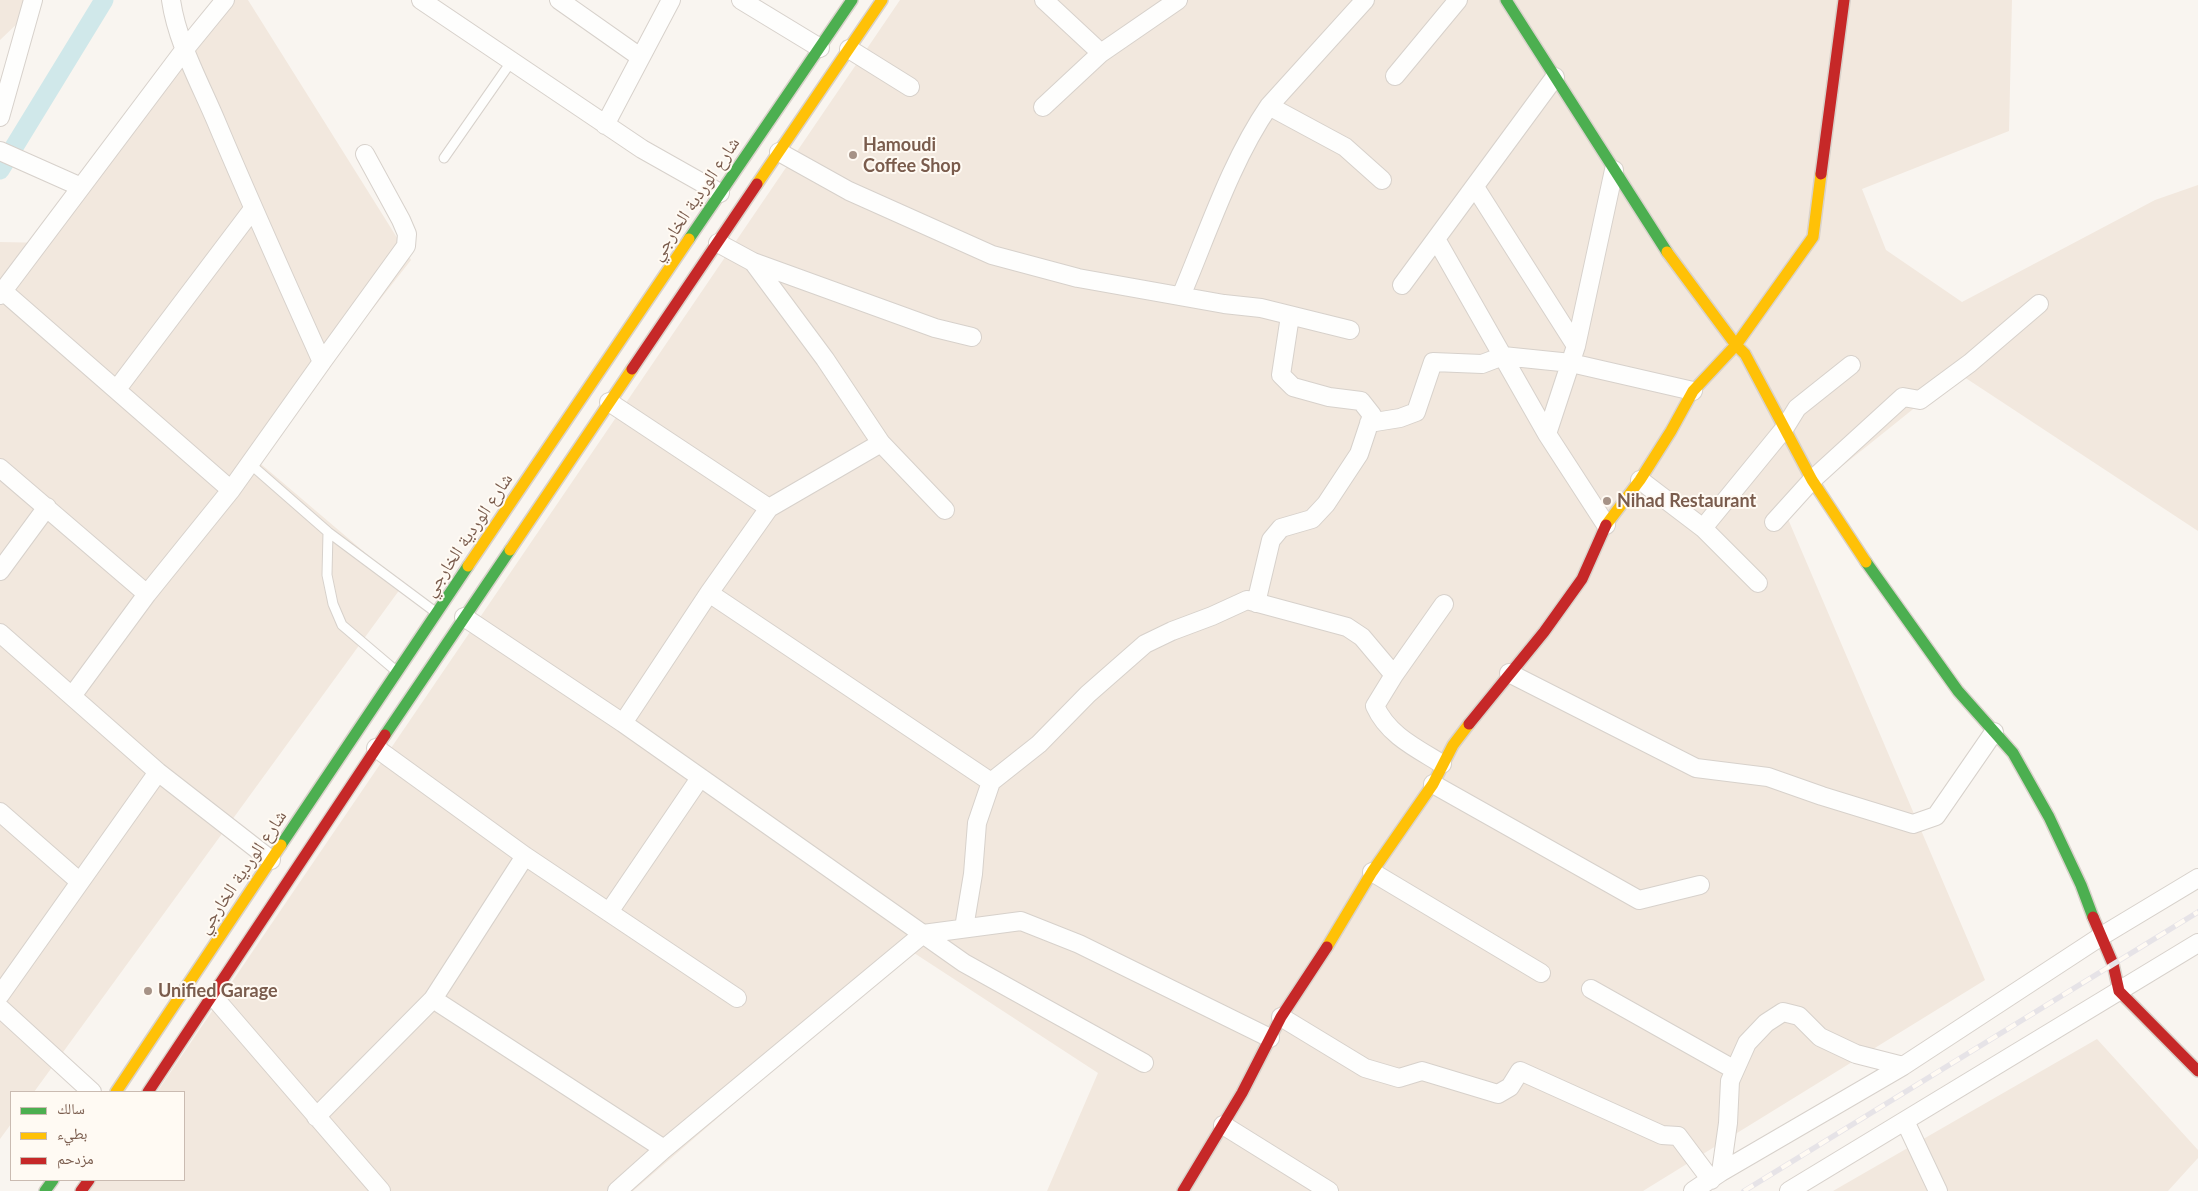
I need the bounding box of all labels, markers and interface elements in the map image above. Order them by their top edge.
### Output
street label: شارع الوردية الخارجي [646,133,744,265]
place label: Hamoudi Coffee Shop [863,134,961,176]
marker: Hamoudi Coffee Shop [847,149,859,161]
street label: شارع الوردية الخارجي [419,469,517,601]
place label: Nihad Restaurant [1617,490,1756,512]
marker: Nihad Restaurant [1601,495,1613,507]
street label: شارع الوردية الخارجي [193,806,291,938]
place label: Unified Garage [158,980,278,1002]
marker: Unified Garage [142,985,154,997]
legend [10,1091,185,1181]
text: سالك [57,1099,85,1117]
text: بطيء [57,1124,87,1142]
text: مزدحم [57,1149,94,1167]

